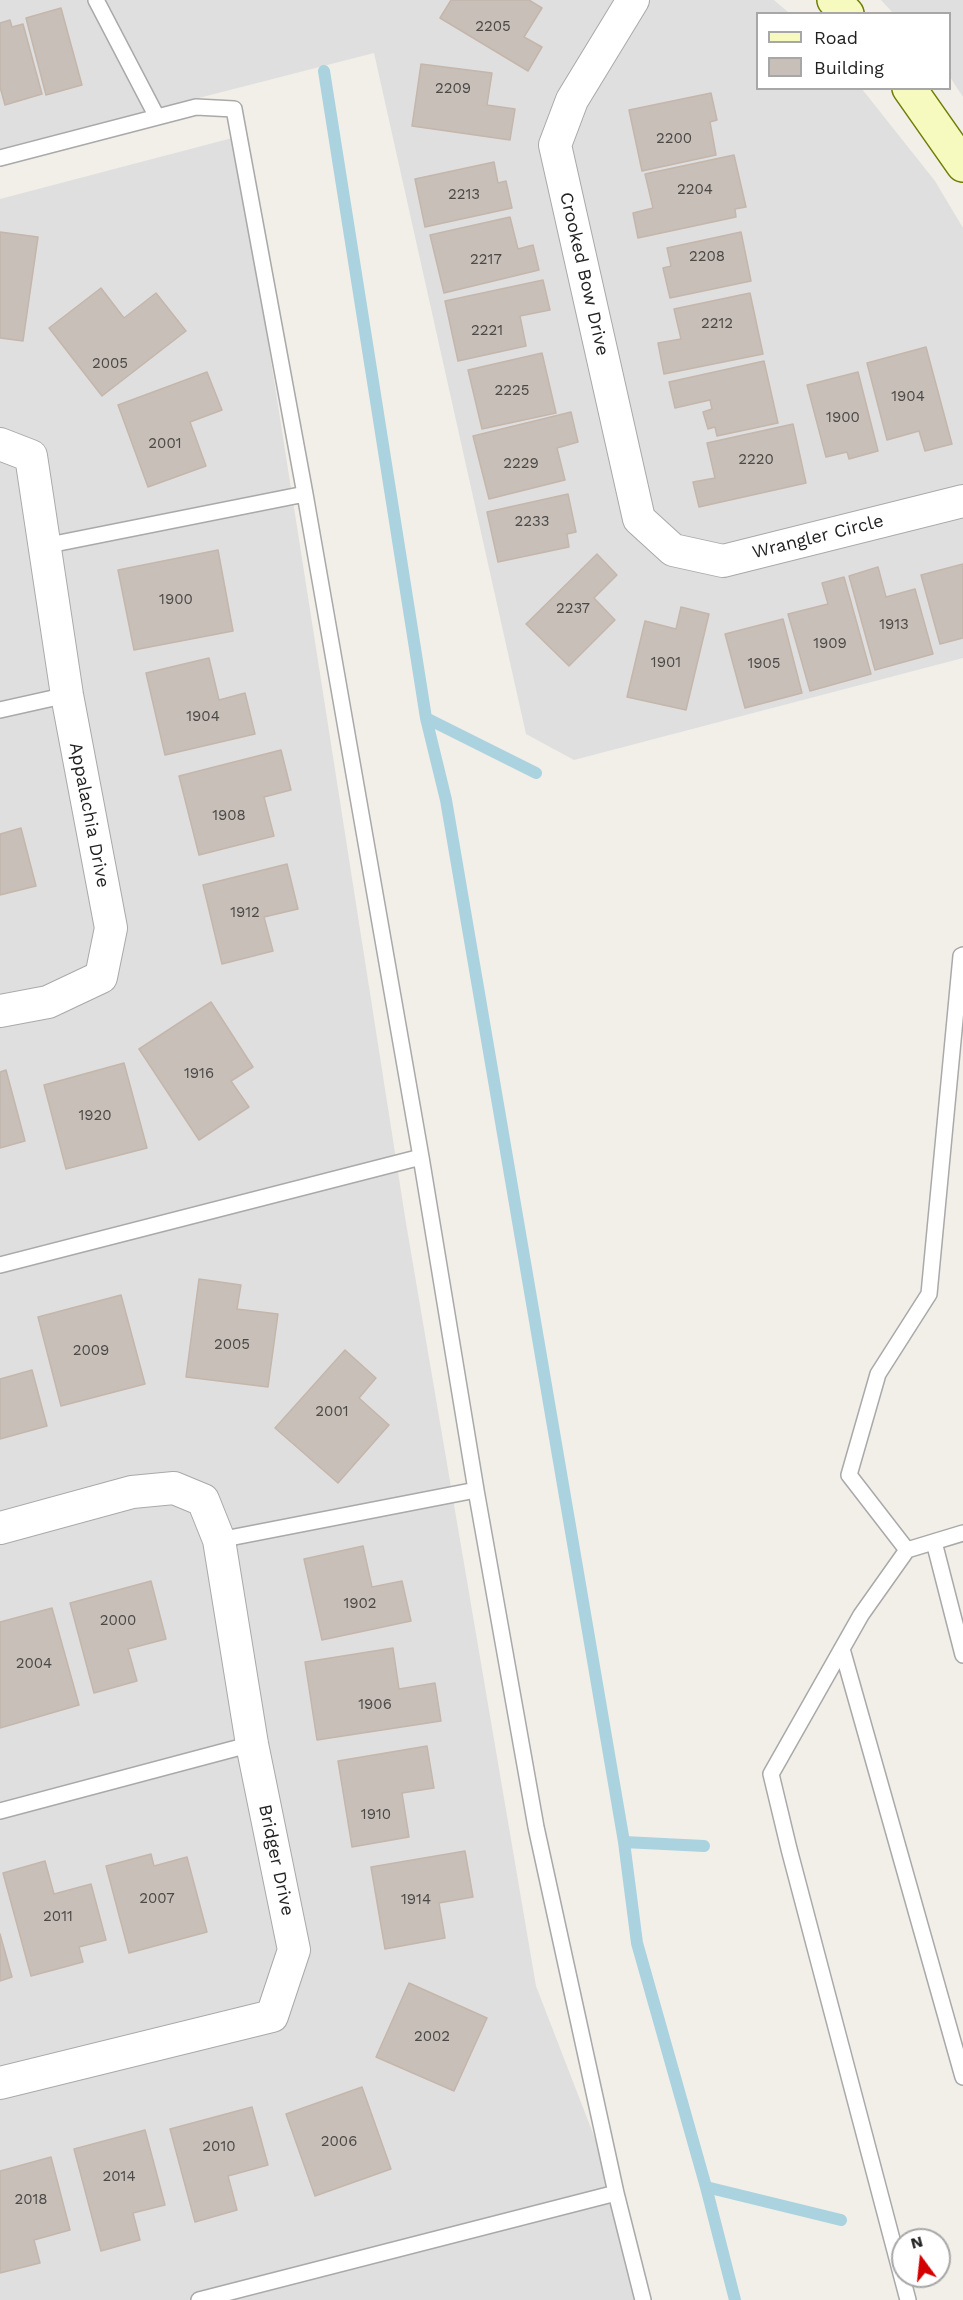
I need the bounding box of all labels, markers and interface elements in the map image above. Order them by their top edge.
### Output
legend [756,12,951,90]
house number: 2205 [475,18,511,36]
text: Road [814,27,858,48]
text: Building [814,57,884,78]
house number: 2209 [435,80,471,98]
house number: 2200 [656,130,692,148]
house number: 2204 [677,181,713,199]
house number: 2213 [448,186,480,204]
street label: Crooked Bow Drive [555,190,613,358]
house number: 2208 [689,248,725,266]
house number: 2217 [470,251,502,269]
house number: 2212 [701,315,733,333]
house number: 2221 [471,322,503,340]
house number: 2005 [92,355,128,373]
house number: 2225 [495,382,529,400]
house number: 1904 [891,388,925,406]
house number: 1900 [826,409,860,427]
house number: 2001 [148,435,182,453]
house number: 2220 [738,451,774,469]
house number: 2229 [503,455,539,473]
street label: Wrangler Circle [750,510,886,564]
house number: 2233 [515,513,549,531]
house number: 1900 [159,591,193,609]
house number: 2237 [556,600,590,618]
house number: 1913 [879,616,909,634]
house number: 1909 [813,635,847,653]
house number: 1901 [651,654,681,672]
house number: 1905 [747,655,781,673]
house number: 1904 [186,708,220,726]
street label: Appalachia Drive [64,741,114,889]
house number: 1908 [212,807,246,825]
house number: 1912 [230,904,260,922]
house number: 1916 [184,1065,214,1083]
house number: 1920 [78,1107,112,1125]
house number: 2005 [214,1336,250,1354]
house number: 2009 [73,1342,109,1360]
house number: 2001 [315,1403,349,1421]
house number: 1902 [343,1595,377,1613]
house number: 2000 [100,1612,136,1630]
house number: 2004 [16,1655,52,1673]
house number: 1906 [358,1696,392,1714]
street label: Bridger Drive [254,1802,298,1918]
house number: 1910 [361,1806,391,1824]
house number: 2007 [139,1890,175,1908]
house number: 1914 [401,1891,431,1909]
house number: 2011 [43,1908,73,1926]
house number: 2002 [414,2028,450,2046]
house number: 2006 [321,2133,357,2151]
house number: 2010 [202,2138,236,2156]
house number: 2014 [102,2168,136,2186]
house number: 2018 [14,2191,48,2209]
north arrow [891,2228,951,2288]
text: N [909,2231,925,2253]

